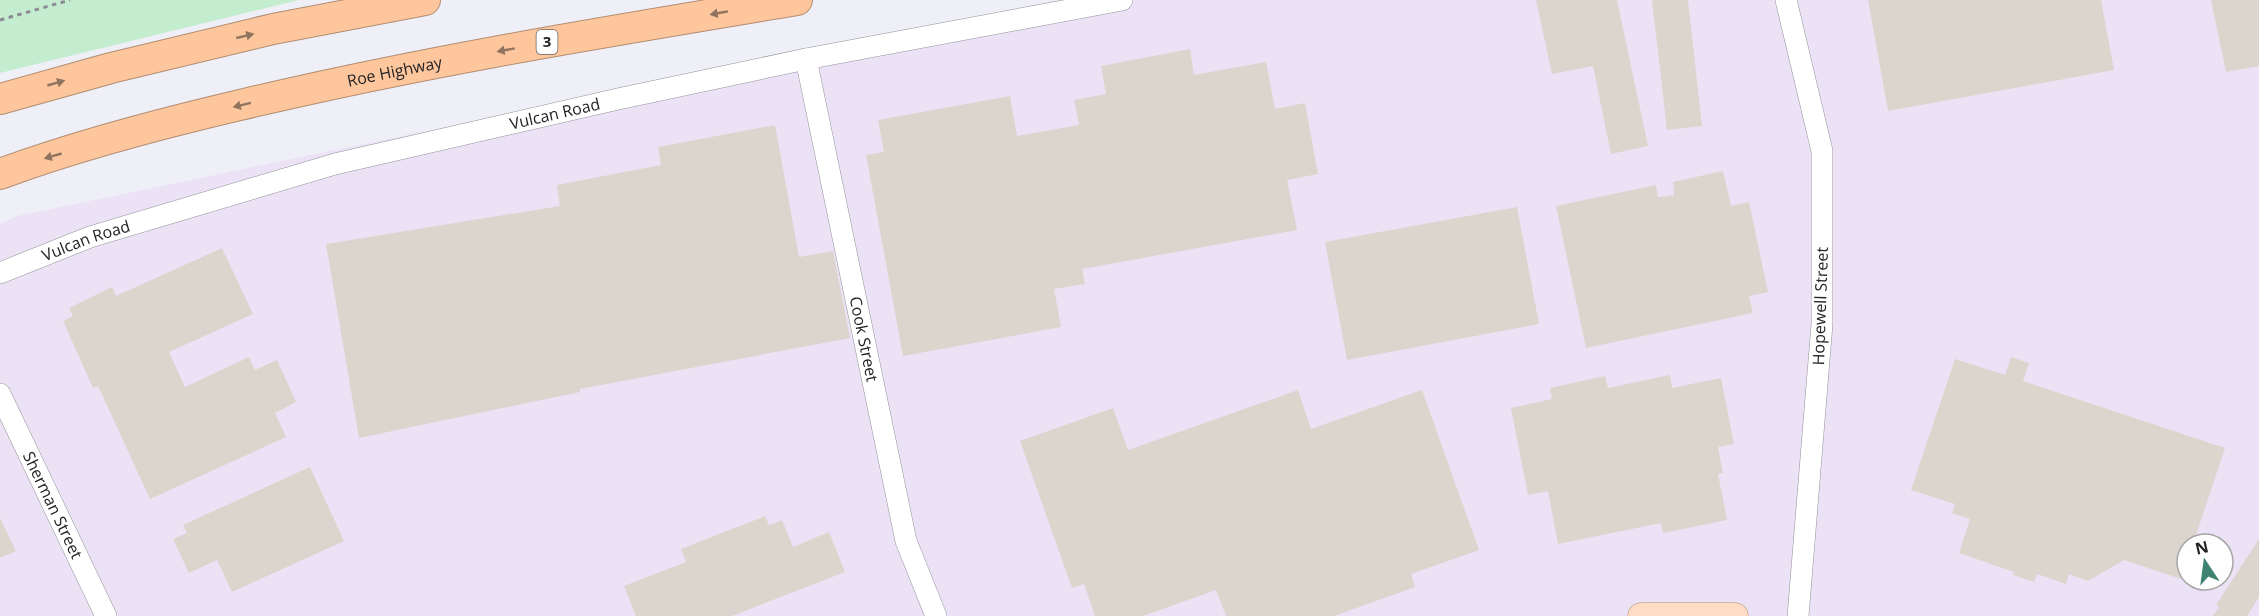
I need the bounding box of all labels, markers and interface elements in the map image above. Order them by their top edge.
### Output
one-way arrow [709,9,728,18]
one-way arrow [236,30,255,40]
road number: 3 [536,30,558,54]
one-way arrow [496,45,515,54]
street label: Roe Highway [345,51,445,92]
one-way arrow [47,78,65,88]
street label: Vulcan Road [507,93,602,135]
one-way arrow [232,100,251,110]
one-way arrow [44,152,62,161]
street label: Vulcan Road [39,215,133,266]
street label: Hopewell Street [1807,246,1833,366]
street label: Cook Street [845,294,884,384]
street label: Sherman Street [18,448,88,563]
north arrow [2175,532,2235,592]
text: N [2193,535,2210,560]

